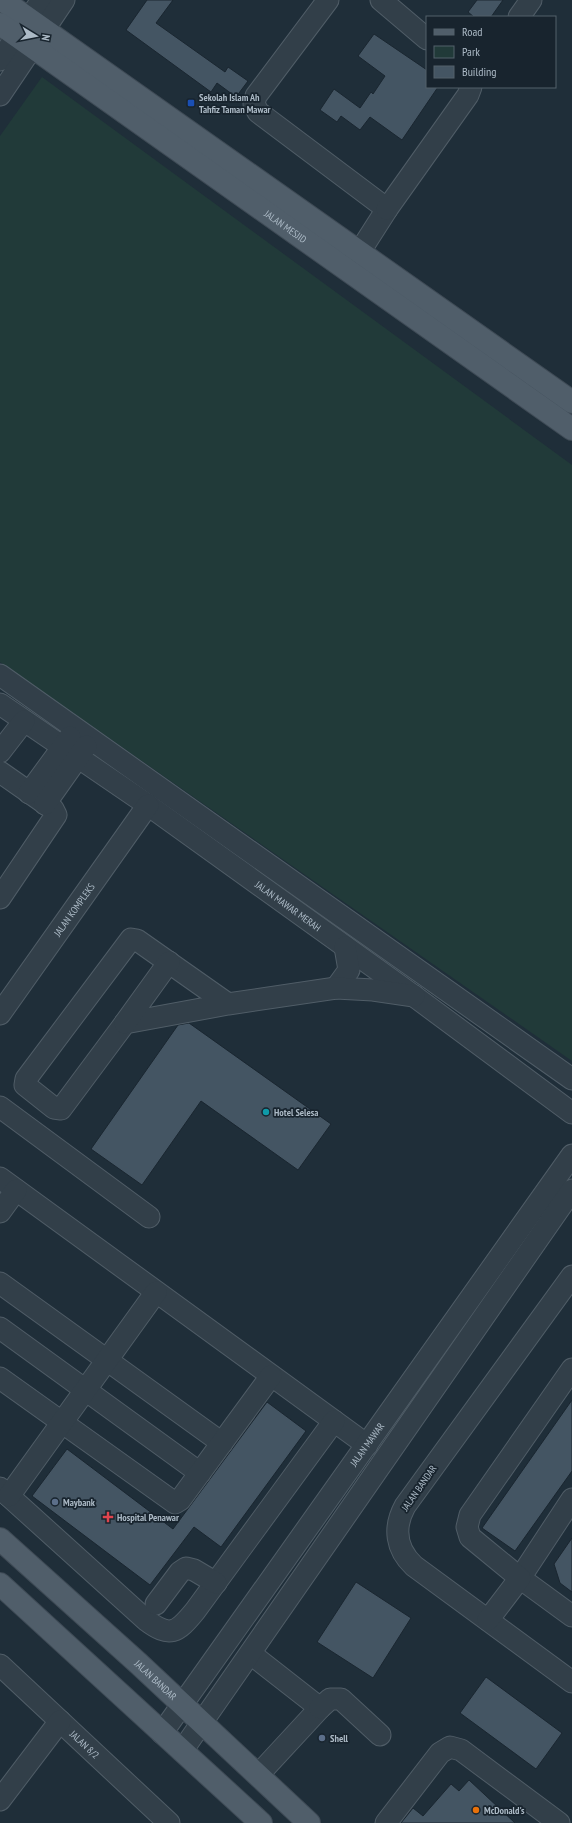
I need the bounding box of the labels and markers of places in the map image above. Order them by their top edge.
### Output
place label: Sekolah Islam Ah Tahfiz Taman Mawar [199,91,271,116]
marker: Sekolah Islam Ah Tahfiz Taman Mawar [186,98,196,108]
place label: Hotel Selesa [274,1106,318,1119]
marker: Hotel Selesa [261,1107,271,1117]
place label: Maybank [63,1496,96,1509]
marker: Maybank [50,1497,60,1507]
marker: Hospital Penawar [102,1511,114,1523]
place label: Hospital Penawar [117,1511,179,1524]
place label: Shell [330,1732,349,1745]
marker: Shell [317,1733,327,1743]
place label: McDonald's [484,1804,525,1817]
marker: McDonald's [471,1805,481,1815]

